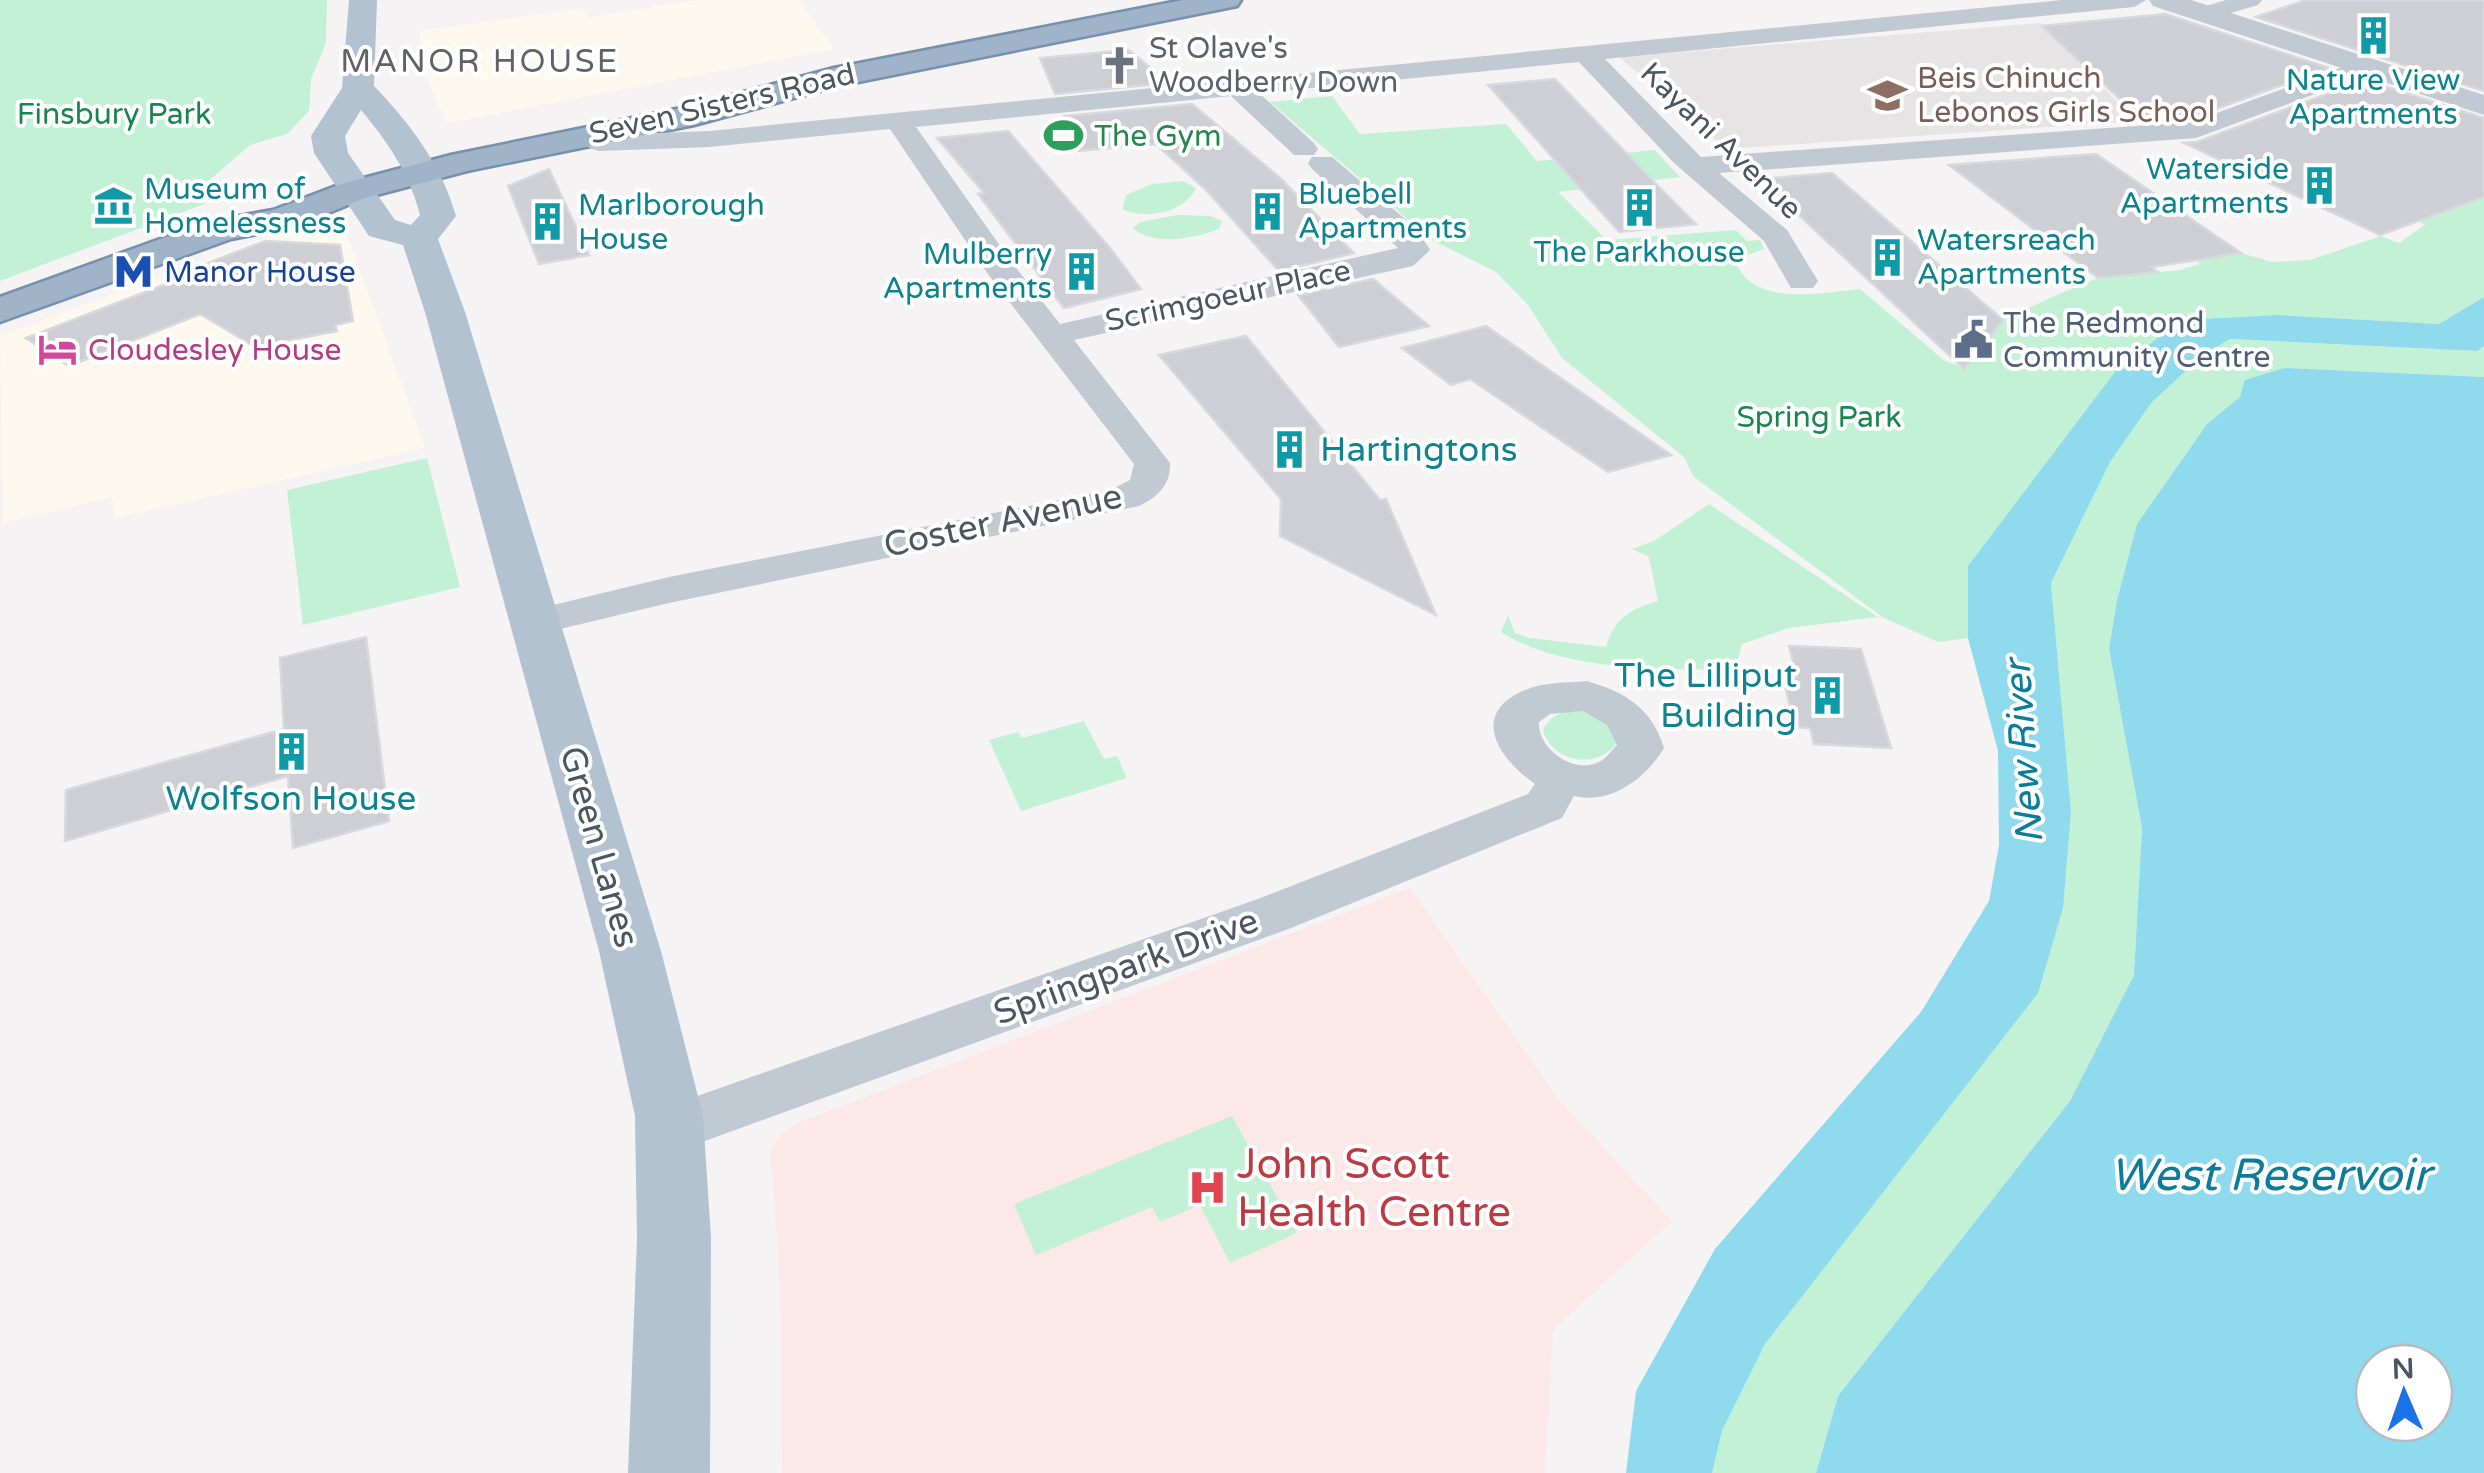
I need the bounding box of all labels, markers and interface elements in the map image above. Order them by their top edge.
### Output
building icon: Nature View Apartments [2352,15,2394,57]
place label: St Olave's Woodberry Down [1149,30,1398,101]
district label: MANOR HOUSE [340,43,620,81]
church icon: St Olave's Woodberry Down [1098,44,1140,86]
street label: Seven Sisters Road [586,55,858,153]
street label: Kayani Avenue [1632,55,1810,227]
place label: Beis Chinuch Lebonos Girls School [1917,60,2215,131]
place label: Nature View Apartments [2286,62,2460,133]
school or university icon: Beis Chinuch Lebonos Girls School [1866,74,1908,116]
park label: Finsbury Park [17,96,211,133]
sports icon: The Gym [1043,115,1085,157]
place label: The Gym [1094,118,1222,155]
place label: Waterside Apartments [2120,151,2289,222]
building icon: Waterside Apartments [2298,165,2340,207]
place label: Museum of Homelessness [144,171,346,242]
place label: Bluebell Apartments [1298,176,1467,247]
museum icon: Museum of Homelessness [93,185,135,227]
place label: Marlborough House [578,187,765,258]
building icon: The Parkhouse [1618,187,1660,229]
building icon: Bluebell Apartments [1247,190,1289,232]
building icon: Marlborough House [527,201,569,243]
place label: Watersreach Apartments [1917,222,2096,293]
place label: The Parkhouse [1533,234,1745,271]
place label: Mulberry Apartments [883,236,1052,307]
building icon: Watersreach Apartments [1866,236,1908,278]
building icon: Mulberry Apartments [1061,250,1103,292]
metro station icon: Manor House [113,251,155,293]
street label: Scrimgoeur Place [1102,252,1354,340]
place label: Manor House [164,254,356,291]
place label: The Redmond Community Centre [2003,305,2271,376]
public building icon: The Redmond Community Centre [1952,319,1994,361]
hotel icon: Cloudesley House [37,329,79,371]
place label: Cloudesley House [88,332,341,369]
park label: Spring Park [1736,399,1902,436]
building icon: Hartingtons [1269,429,1311,471]
place label: Hartingtons [1320,429,1518,471]
street label: Coster Avenue [880,475,1126,567]
water label: New River [1994,654,2053,845]
place label: The Lilliput Building [1614,655,1797,737]
building icon: The Lilliput Building [1806,675,1848,717]
building icon: Wolfson House [270,731,312,773]
street label: Green Lanes [550,742,648,952]
place label: Wolfson House [166,778,416,820]
street label: Springpark Drive [988,900,1264,1034]
place label: John Scott Health Centre [1237,1139,1511,1238]
water label: West Reservoir [2110,1149,2436,1203]
hospital icon: John Scott Health Centre [1186,1167,1228,1209]
north arrow [2354,1343,2454,1443]
text: N [2391,1352,2415,1386]

